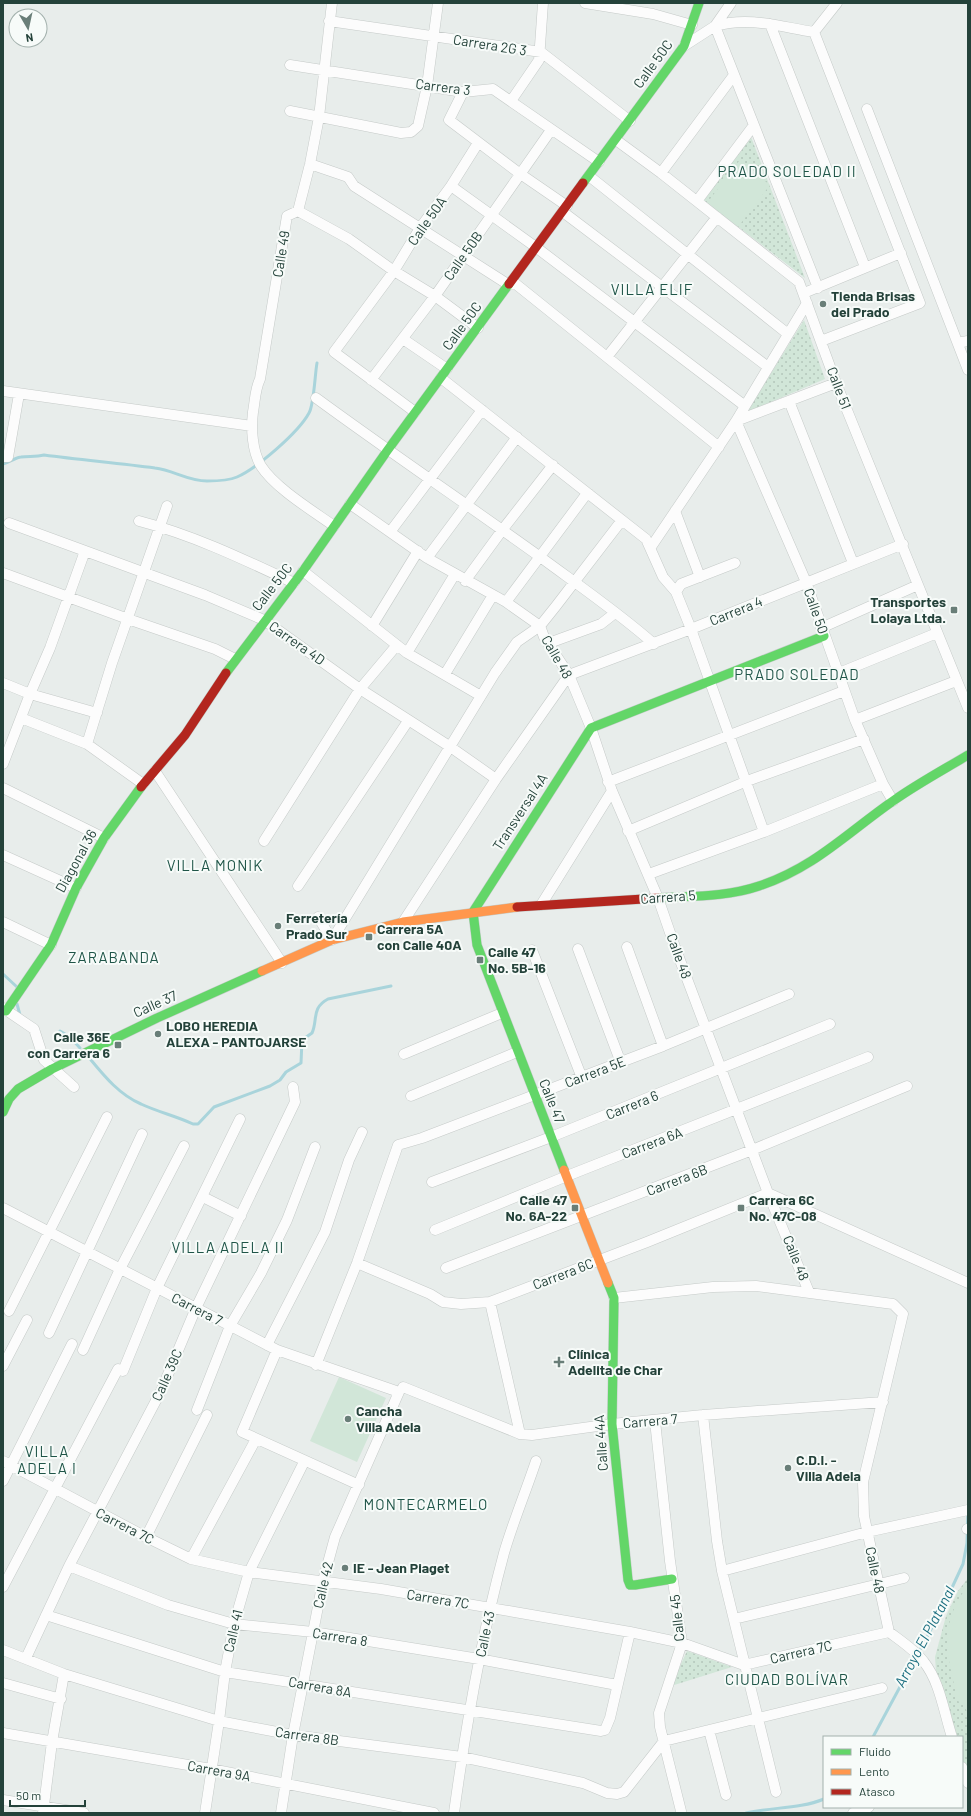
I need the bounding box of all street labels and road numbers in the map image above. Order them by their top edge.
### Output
street label: Carrera 2G 3 [452,30,528,59]
street label: Calle 50C [629,36,676,91]
street label: Carrera 3 [415,75,472,98]
street label: Calle 50A [404,193,450,248]
street label: Calle 50B [440,228,486,284]
street label: Calle 49 [268,229,293,279]
street label: Calle 50C [438,298,485,353]
street label: Calle 51 [824,364,855,411]
street label: Calle 50C [248,559,296,614]
street label: Calle 50 [801,586,832,636]
street label: Carrera 4 [707,592,765,629]
street label: Carrera 4D [266,617,329,668]
street label: Calle 48 [538,632,577,681]
street label: Transversal 4A [488,770,551,853]
street label: Diagonal 36 [51,826,100,895]
street label: Carrera 5 [640,886,696,907]
street label: Calle 48 [663,931,696,981]
street label: Calle 37 [130,986,180,1021]
street label: Carrera 5E [562,1052,628,1091]
street label: Calle 47 [536,1076,569,1126]
street label: Carrera 6 [603,1086,661,1123]
street label: Carrera 6A [619,1123,685,1162]
street label: Carrera 6B [644,1160,710,1199]
street label: Calle 48 [780,1233,813,1283]
street label: Carrera 6C [530,1254,596,1293]
street label: Carrera 7 [169,1289,226,1329]
street label: Calle 39C [148,1346,186,1403]
street label: Carrera 7 [622,1410,678,1431]
street label: Calle 44A [590,1414,611,1472]
street label: Carrera 7C [93,1504,157,1547]
street label: Calle 48 [862,1545,889,1595]
street label: Calle 42 [309,1560,336,1610]
street label: Carrera 7C [405,1585,471,1612]
street label: Calle 45 [666,1594,687,1642]
street label: Calle 41 [219,1608,246,1654]
street label: Calle 43 [471,1609,498,1659]
street label: Carrera 8 [311,1624,369,1649]
street label: Carrera 7C [768,1636,834,1667]
street label: Carrera 8A [287,1673,354,1701]
street label: Carrera 8B [274,1723,340,1748]
street label: Carrera 9A [186,1757,253,1785]

